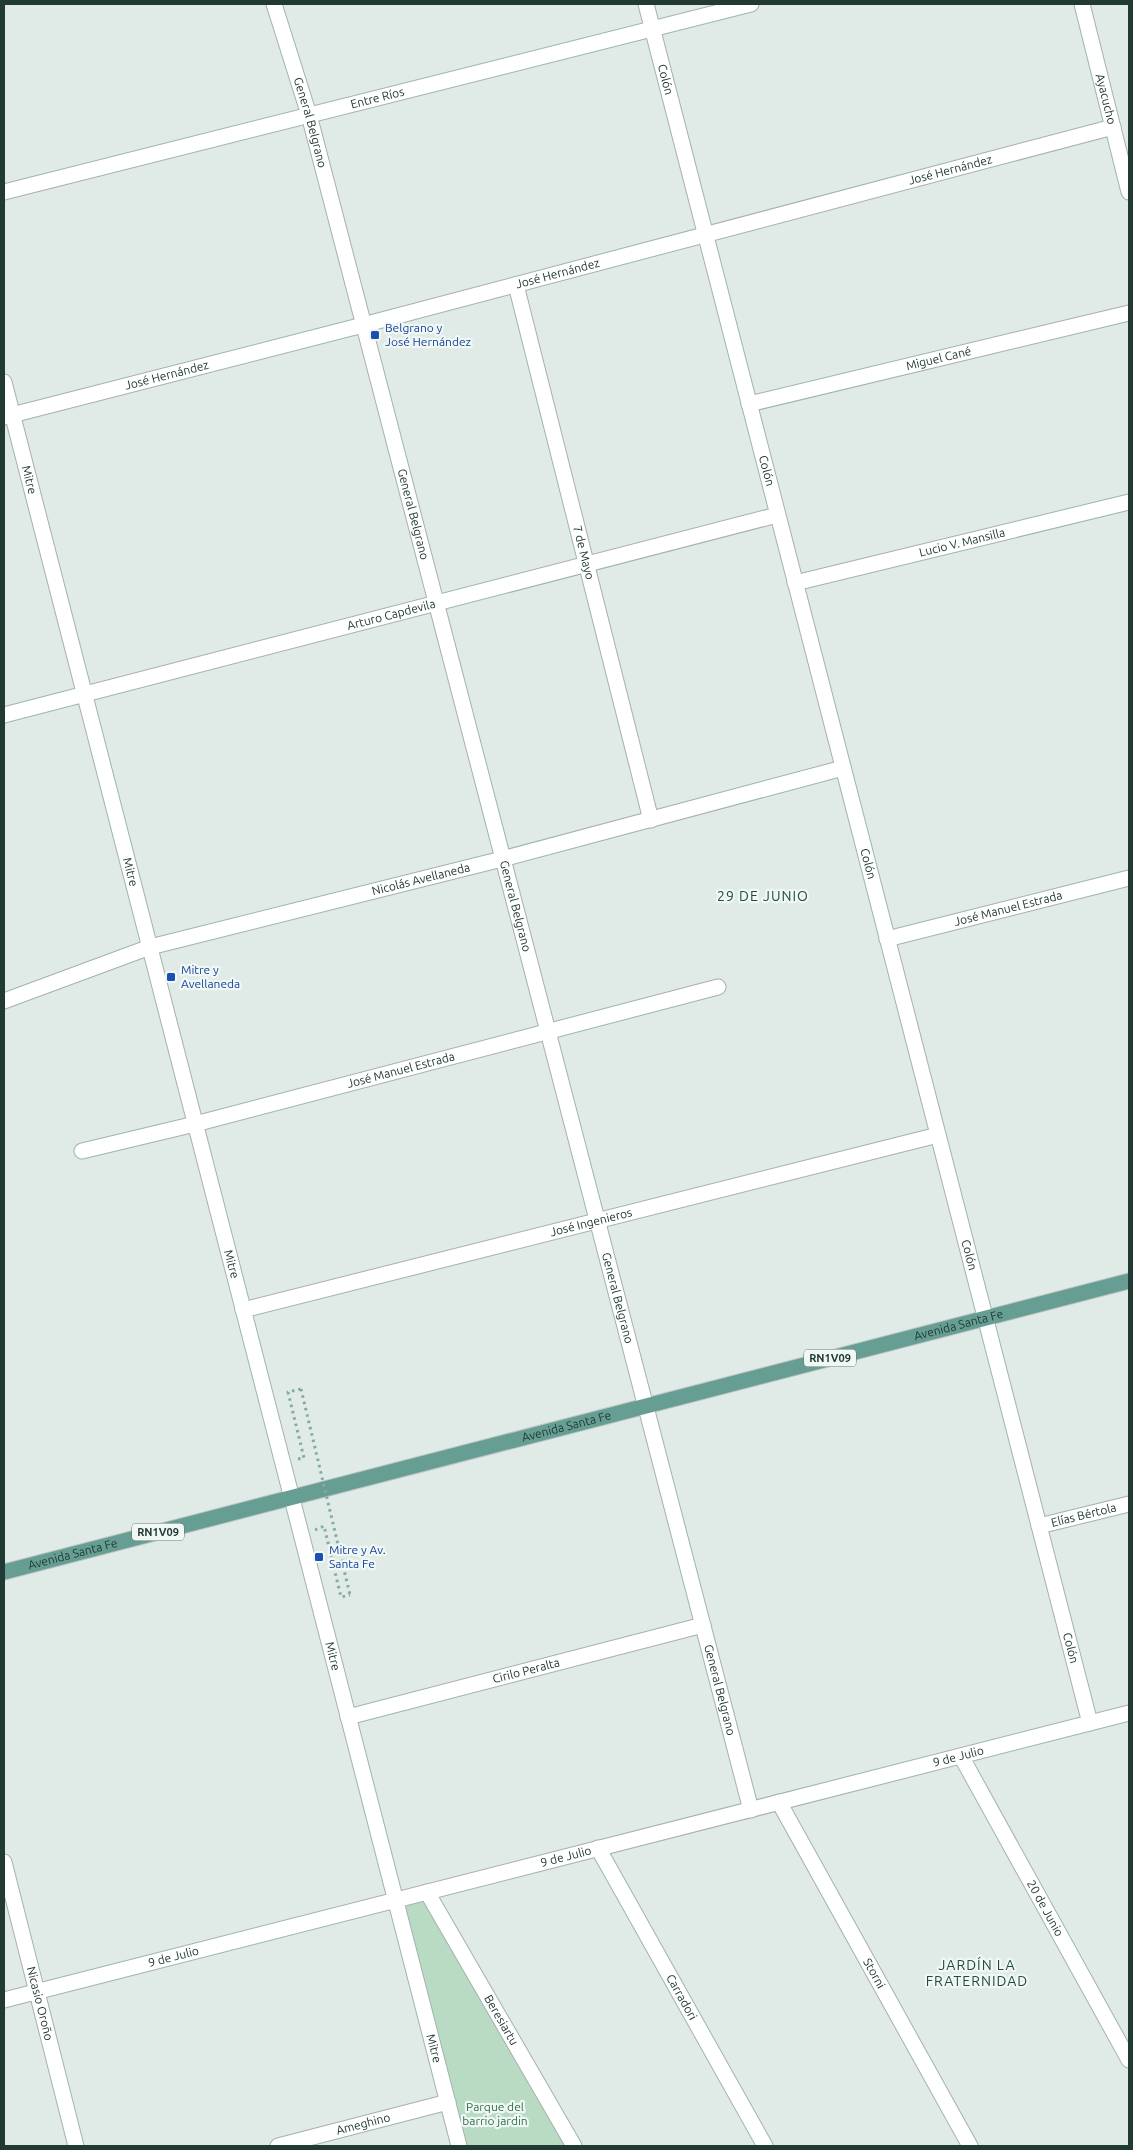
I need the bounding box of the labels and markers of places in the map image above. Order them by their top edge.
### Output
place label: Belgrano y José Hernández [385,321,472,348]
marker: Belgrano y José Hernández [369,329,381,341]
place label: Mitre y Avellaneda [181,963,240,990]
marker: Mitre y Avellaneda [165,971,177,983]
place label: Mitre y Av. Santa Fe [329,1543,386,1570]
marker: Mitre y Av. Santa Fe [313,1551,325,1563]

